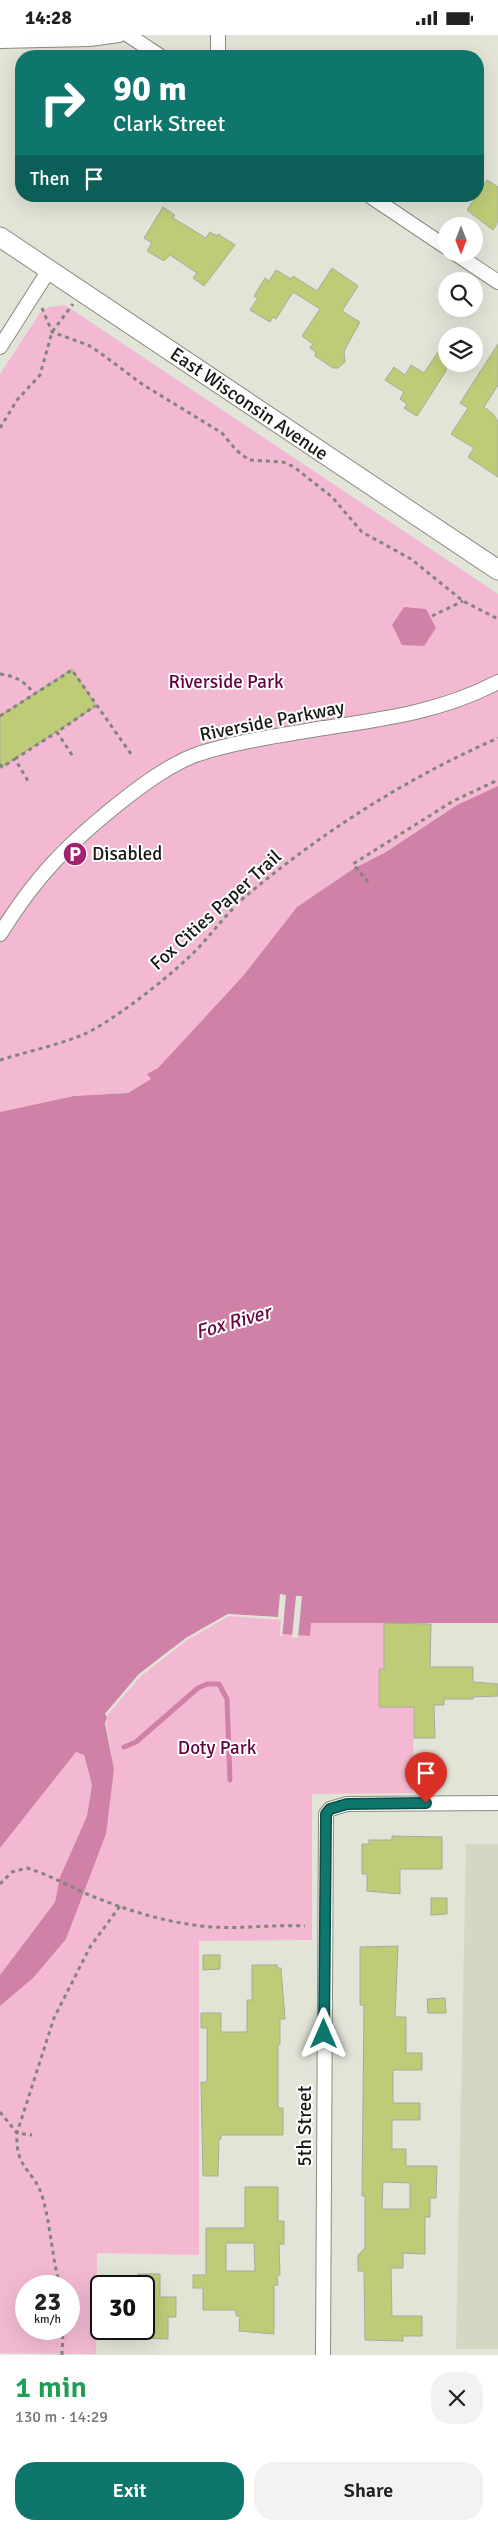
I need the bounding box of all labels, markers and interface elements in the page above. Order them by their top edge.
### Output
text: 14:28 [25,6,72,30]
text: 90 m [113,67,187,110]
icon: right [30,70,95,135]
text: Clark Street [113,110,225,137]
icon: arrive [80,165,108,193]
text: Then [30,167,70,191]
north arrow [438,217,482,263]
map controls [438,217,483,372]
button: search [438,272,483,317]
button: layers [438,327,483,372]
street label: East Wisconsin Avenue [165,342,333,466]
park label: Riverside Park [168,670,284,694]
street label: Riverside Parkway [198,695,346,747]
parking icon: Disabled [62,841,88,867]
place label: Disabled [92,842,162,866]
street label: Fox Cities Paper Trail [145,845,287,975]
water label: Fox River [193,1299,276,1345]
park label: Doty Park [178,1736,257,1760]
pin [405,1752,447,1803]
icon: arrive [412,1759,440,1787]
position arrow [297,2007,349,2059]
street label: 5th Street [293,2085,317,2166]
speed limit sign: 30 [90,2275,155,2340]
text: 23 [34,2286,61,2317]
text: km/h [34,2312,61,2327]
text: 1 min [15,2369,87,2406]
button: close [431,2372,483,2424]
text: 130 m · 14:29 [15,2407,108,2427]
button: Exit [15,2462,244,2520]
button: Share [254,2462,483,2520]

